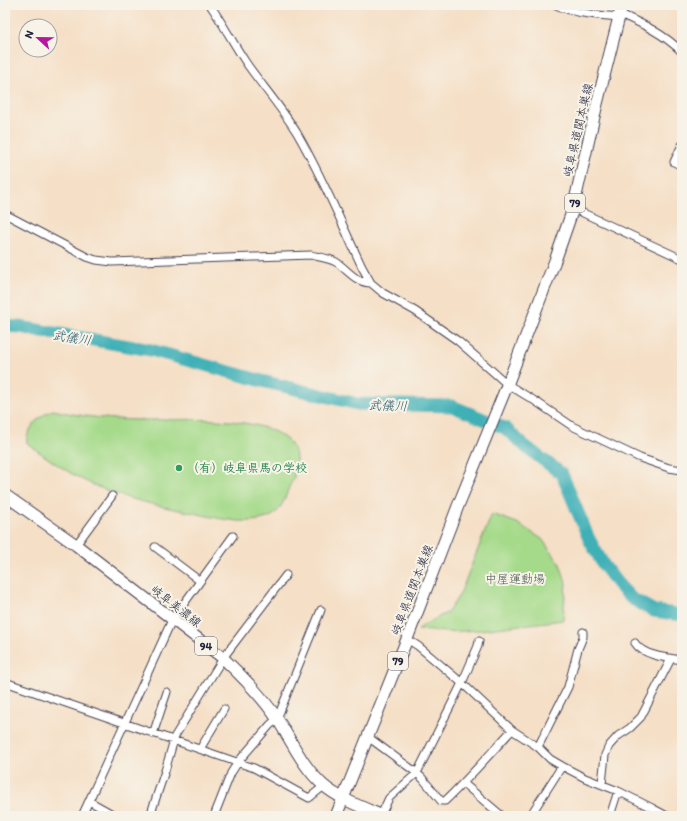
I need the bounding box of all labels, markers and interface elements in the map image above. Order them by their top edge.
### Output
north arrow [18,18,58,58]
text: N [22,29,37,40]
street label: 岐阜県道関本巣線 [560,82,596,178]
road number: 79 [565,194,585,212]
water label: 武儀川 [51,327,92,348]
water label: 武儀川 [368,397,408,414]
place label: （有）岐阜県馬の学校 [187,461,307,475]
marker: （有）岐阜県馬の学校 [174,463,184,473]
street label: 岐阜県道関本巣線 [388,543,436,637]
park label: 中屋運動場 [485,572,545,586]
street label: 岐阜美濃線 [148,582,204,630]
road number: 94 [195,637,217,655]
road number: 79 [388,652,408,670]

